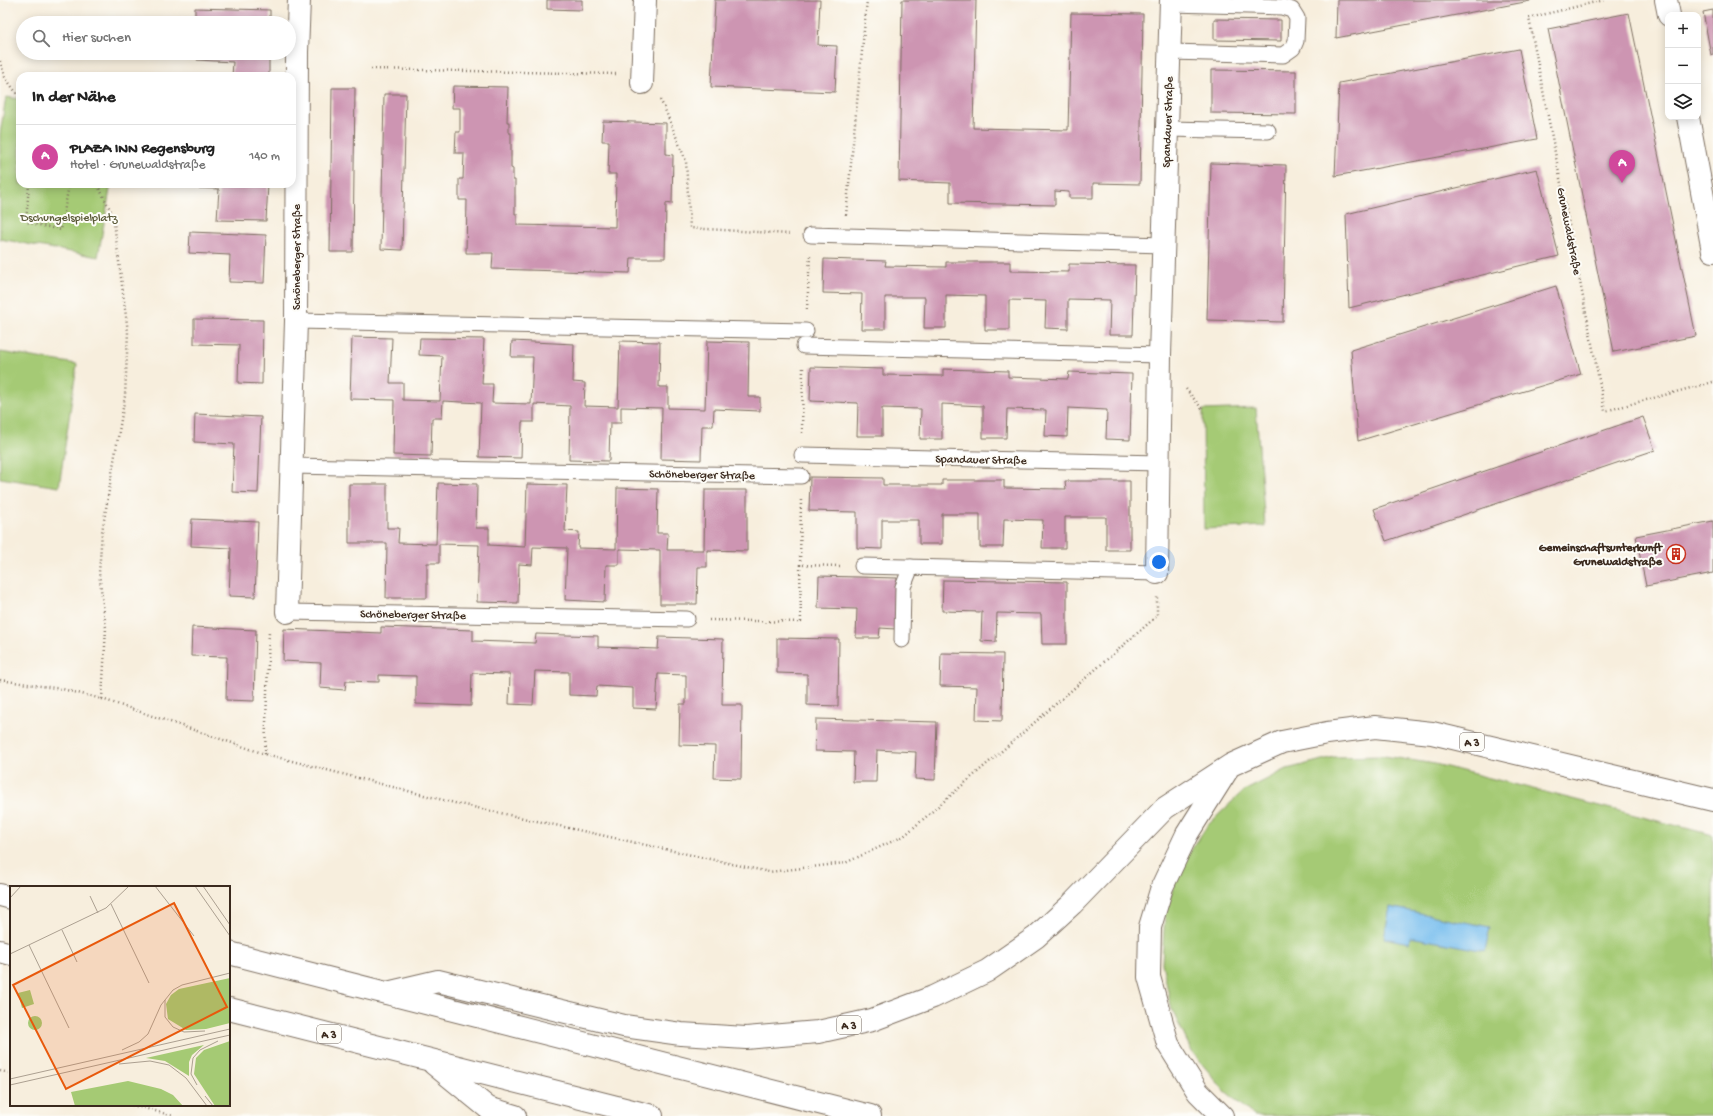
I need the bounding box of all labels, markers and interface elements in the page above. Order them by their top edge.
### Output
map controls [1665,12,1701,120]
button: + [1665,12,1701,48]
search box [16,16,296,60]
icon: search [30,27,52,49]
text: Hier suchen [62,29,131,47]
button: − [1665,48,1701,84]
street label: Spandauer Straße [1160,75,1178,168]
button: layers [1665,84,1701,120]
text: In der Nähe [32,88,115,108]
text: PLAZA INN Regensburg [70,140,215,158]
text: A [41,149,49,164]
text: 140 m [249,149,280,164]
pin: A [1609,150,1635,183]
text: Hotel · Grunewaldstraße [70,158,205,173]
street label: Grunewaldstraße [1553,187,1584,277]
street label: Schöneberger Straße [291,203,305,310]
park label: Dschungelspielplatz [20,212,118,226]
street label: Spandauer Straße [935,453,1028,469]
street label: Schöneberger Straße [649,468,756,484]
place label: Gemeinschaftsunterkunft Grunewaldstraße [1539,542,1663,570]
building icon: Gemeinschaftsunterkunft Grunewaldstraße [1665,543,1687,565]
your location [1149,552,1169,572]
street label: Schöneberger Straße [360,608,467,624]
road number: A 3 [1460,733,1484,751]
inset map [10,886,230,1106]
road number: A 3 [837,1016,861,1034]
road number: A 3 [317,1025,341,1043]

